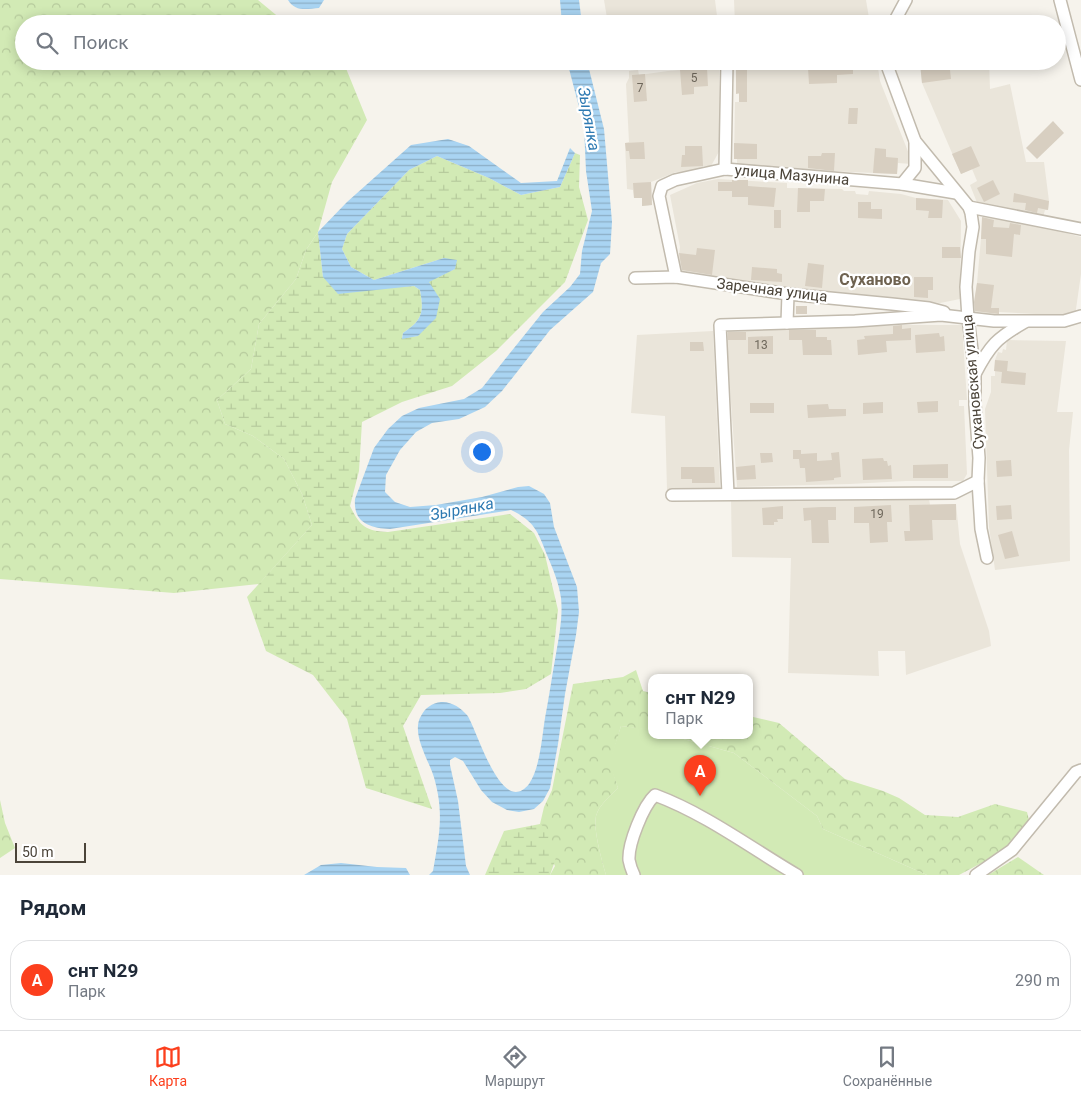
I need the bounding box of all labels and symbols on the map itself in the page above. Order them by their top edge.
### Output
house number: 5 [691,71,698,85]
house number: 7 [637,81,644,95]
water label: Зырянка [574,86,604,152]
street label: улица Мазунина [734,161,850,189]
district label: Суханово [839,270,911,289]
street label: Заречная улица [716,274,828,306]
street label: Сухановская улица [958,314,988,450]
house number: 13 [754,338,768,352]
your location [469,439,495,465]
water label: Зырянка [429,494,495,524]
house number: 19 [870,507,884,521]
pin: A [684,755,716,796]
scale bar [15,840,86,863]

